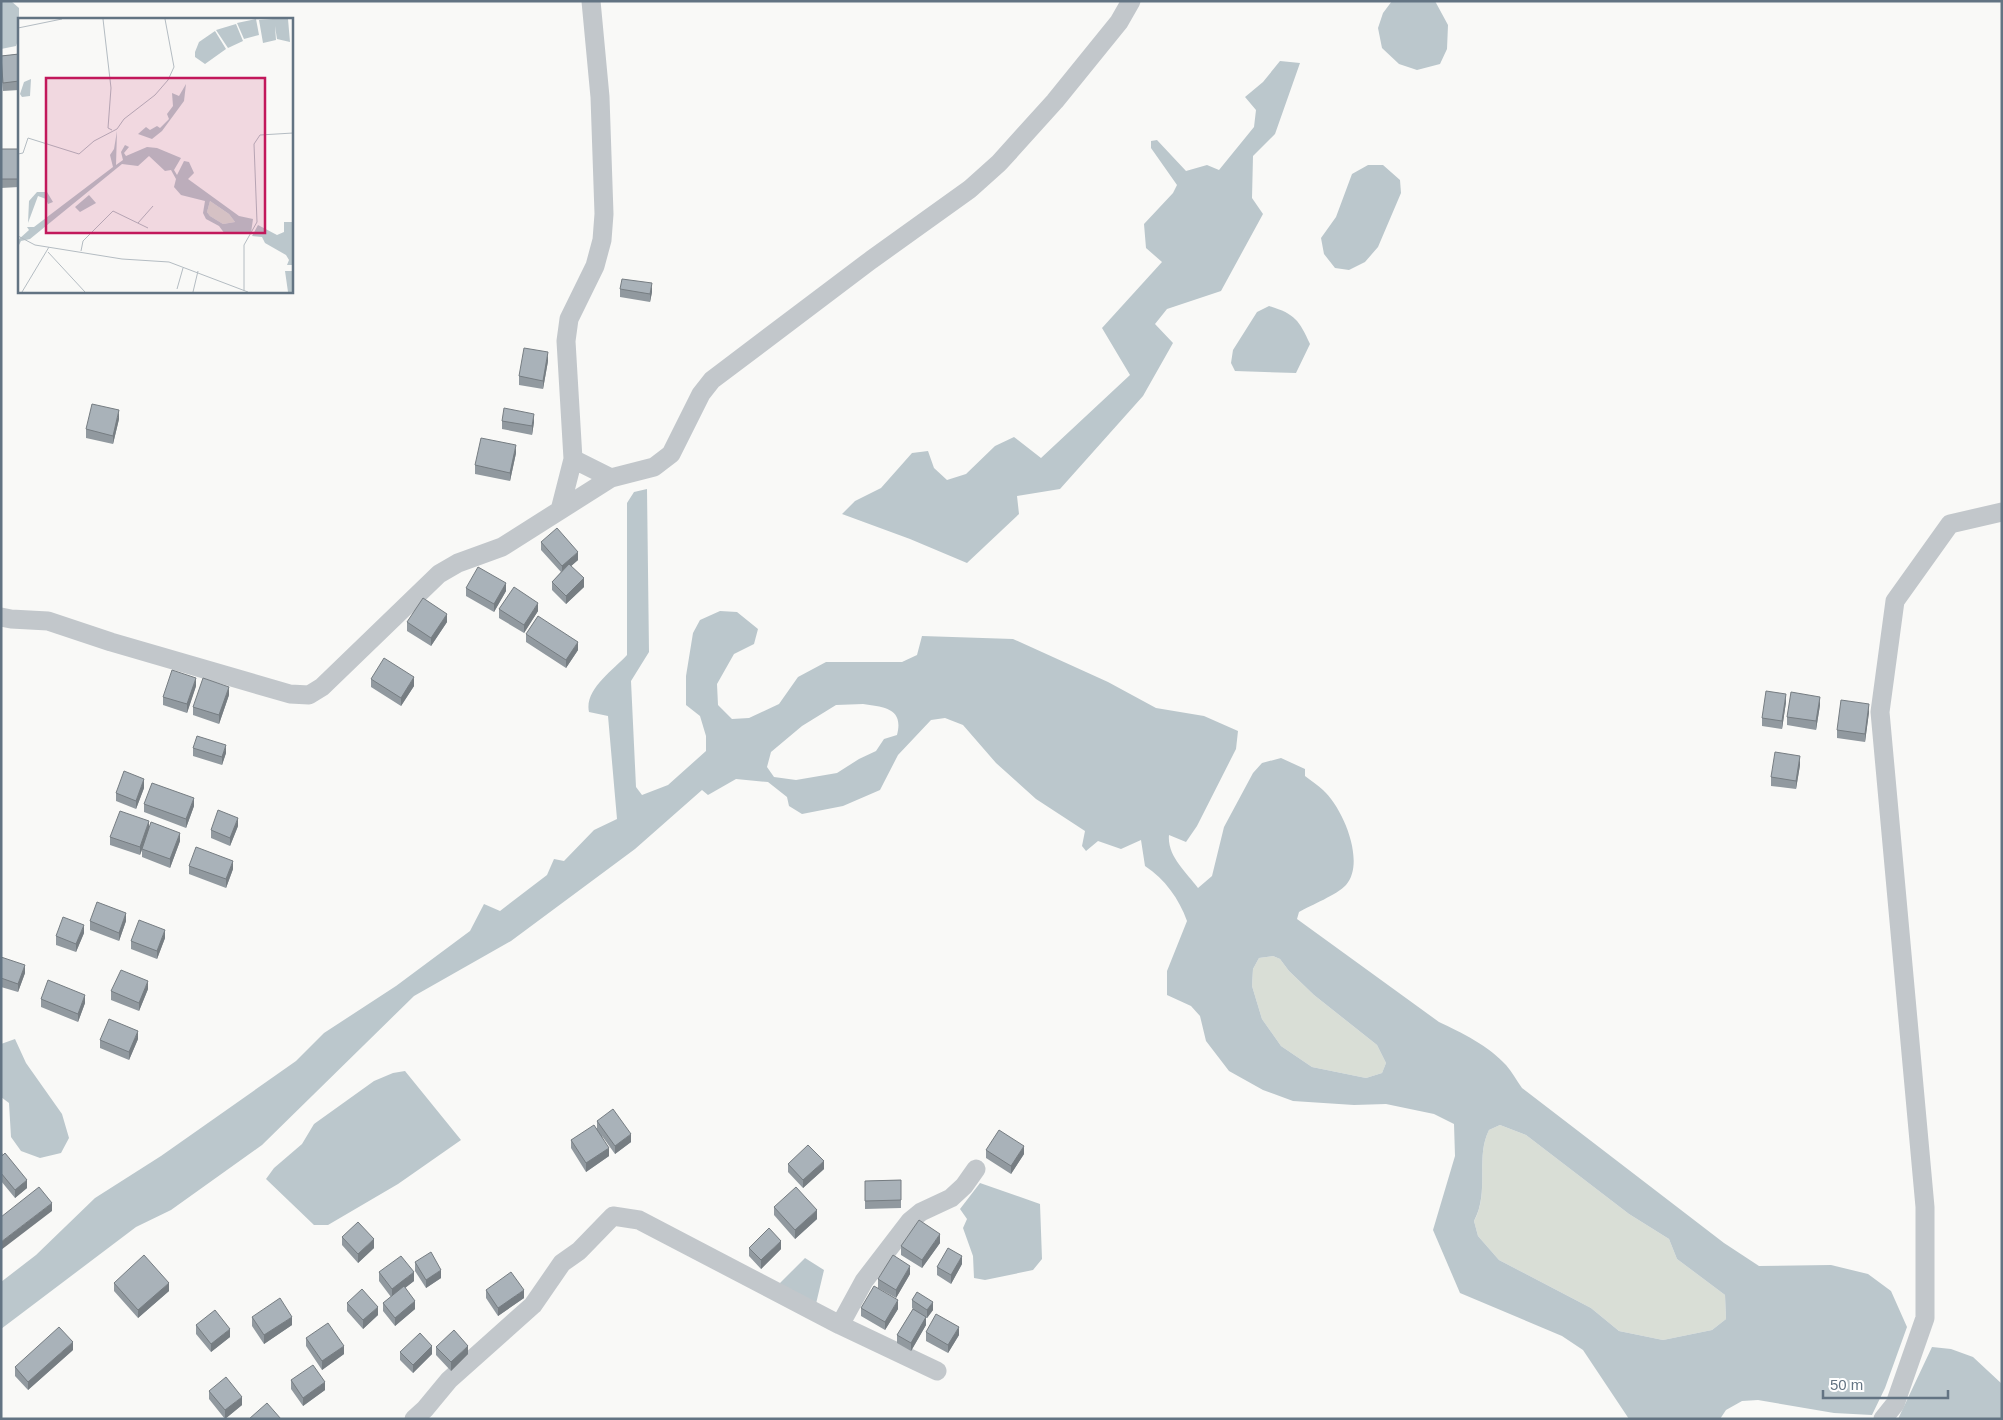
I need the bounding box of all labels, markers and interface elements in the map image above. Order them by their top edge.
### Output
inset map [18,18,292,292]
scale bar [1823,1368,1948,1400]
text: 50 m [1830,1376,1863,1393]

